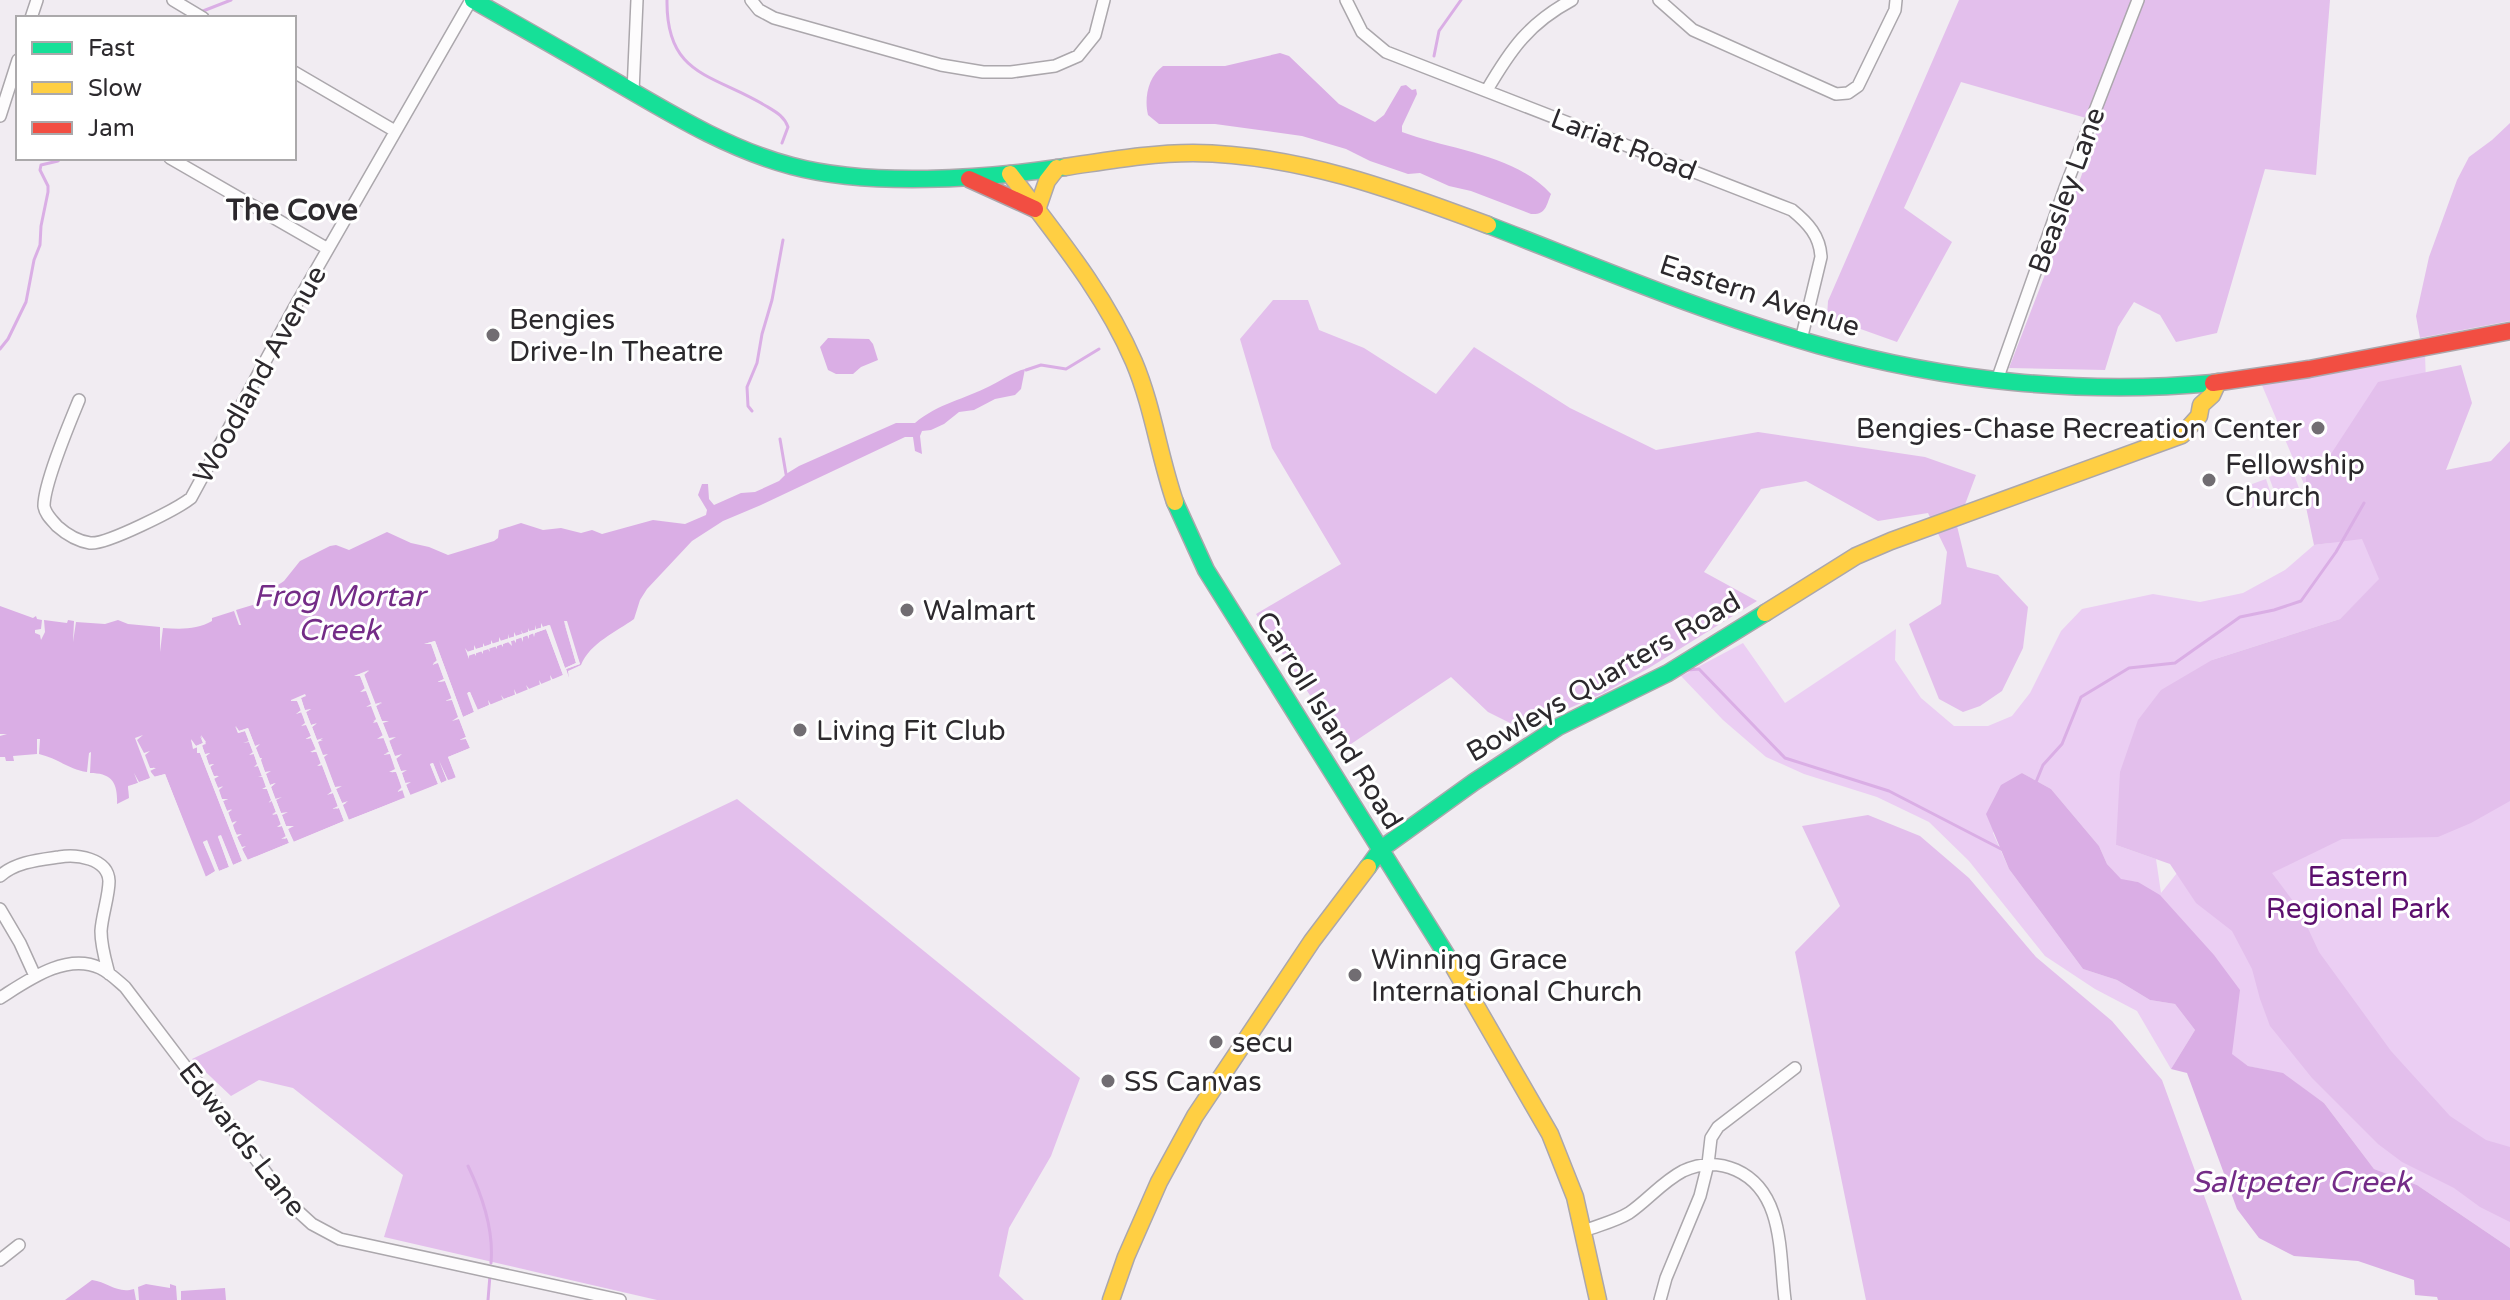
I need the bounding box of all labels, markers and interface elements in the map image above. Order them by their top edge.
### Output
legend [16,16,296,160]
text: Fast [88,34,135,63]
text: Slow [88,74,142,103]
street label: Lariat Road [1546,102,1701,188]
street label: Beasley Lane [2021,103,2113,278]
text: Jam [88,114,135,143]
district label: The Cove [225,192,358,229]
street label: Eastern Avenue [1655,248,1864,344]
street label: Woodland Avenue [186,260,334,489]
place label: Bengies Drive-In Theatre [509,303,723,369]
marker: Bengies Drive-In Theatre [484,326,502,344]
place label: Bengies-Chase Recreation Center [1856,412,2302,446]
marker: Bengies-Chase Recreation Center [2309,419,2327,437]
place label: Fellowship Church [2225,448,2365,514]
marker: Fellowship Church [2200,471,2218,489]
water label: Frog Mortar Creek [253,578,428,649]
street label: Bowleys Quarters Road [1460,584,1747,769]
place label: Walmart [923,594,1036,628]
marker: Walmart [898,601,916,619]
street label: Carroll Island Road [1248,605,1410,836]
place label: Living Fit Club [816,714,1006,748]
marker: Living Fit Club [791,721,809,739]
park label: Eastern Regional Park [2266,860,2450,926]
place label: Winning Grace International Church [1371,943,1642,1009]
marker: Winning Grace International Church [1346,966,1364,984]
place label: secu [1232,1026,1293,1060]
marker: secu [1207,1033,1225,1051]
street label: Edwards Lane [171,1056,313,1224]
place label: SS Canvas [1124,1065,1262,1099]
marker: SS Canvas [1099,1072,1117,1090]
water label: Saltpeter Creek [2191,1164,2413,1201]

